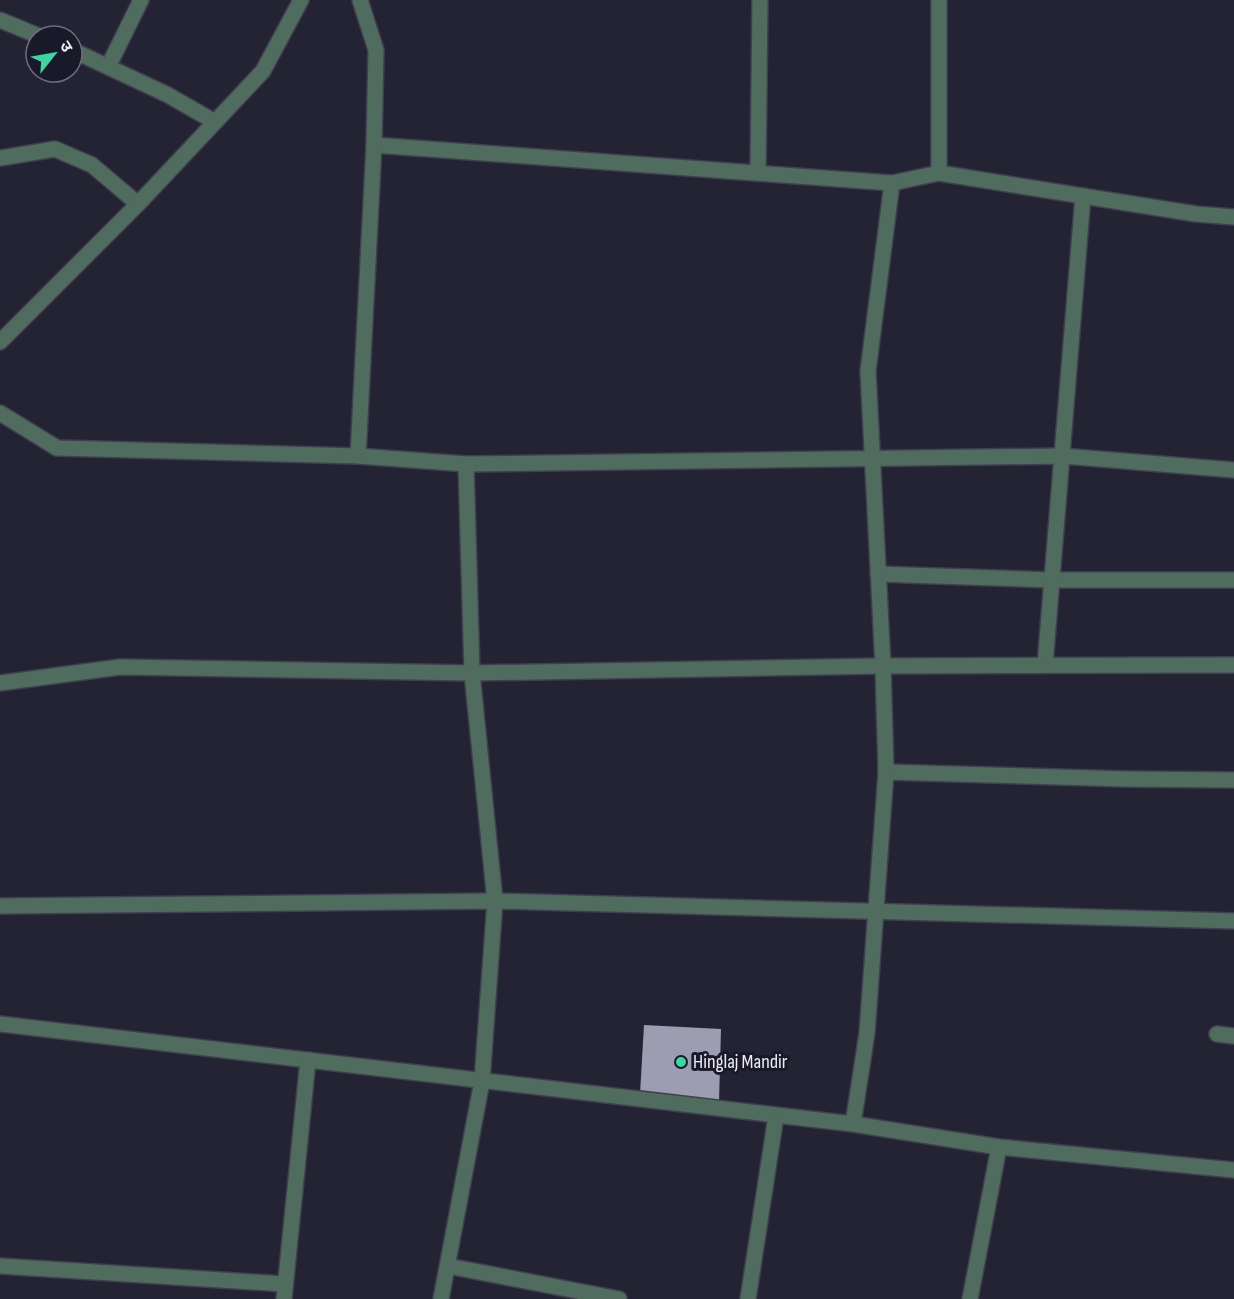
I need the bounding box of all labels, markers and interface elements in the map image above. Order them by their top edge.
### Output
north arrow [24,24,84,84]
text: उ [55,38,76,56]
place label: Hinglaj Mandir [693,1050,788,1074]
marker: Hinglaj Mandir [674,1055,688,1069]

